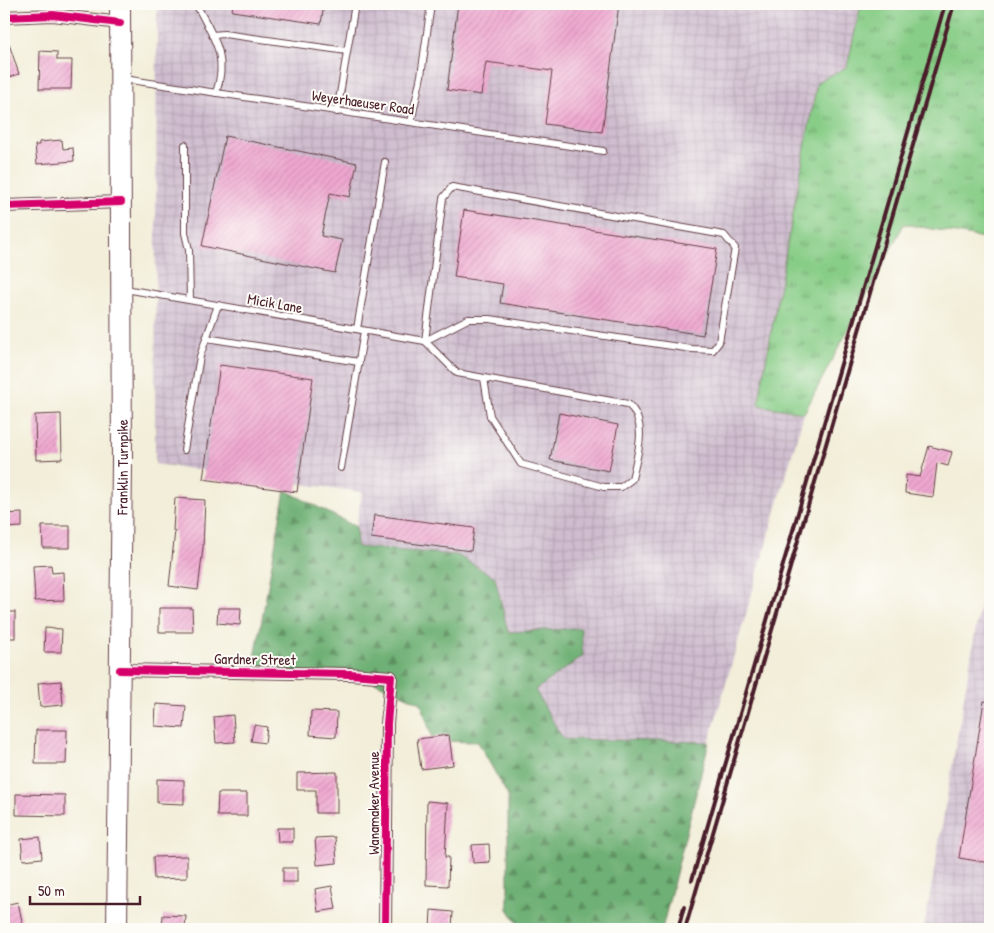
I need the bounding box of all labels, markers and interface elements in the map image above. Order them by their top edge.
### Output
street label: Weyerhaeuser Road [311,84,416,120]
street label: Micik Lane [246,288,304,318]
street label: Franklin Turnpike [111,419,133,516]
street label: Gardner Street [214,648,297,670]
street label: Wanamaker Avenue [363,751,384,855]
scale bar [30,873,140,905]
text: 50 m [38,880,65,901]

